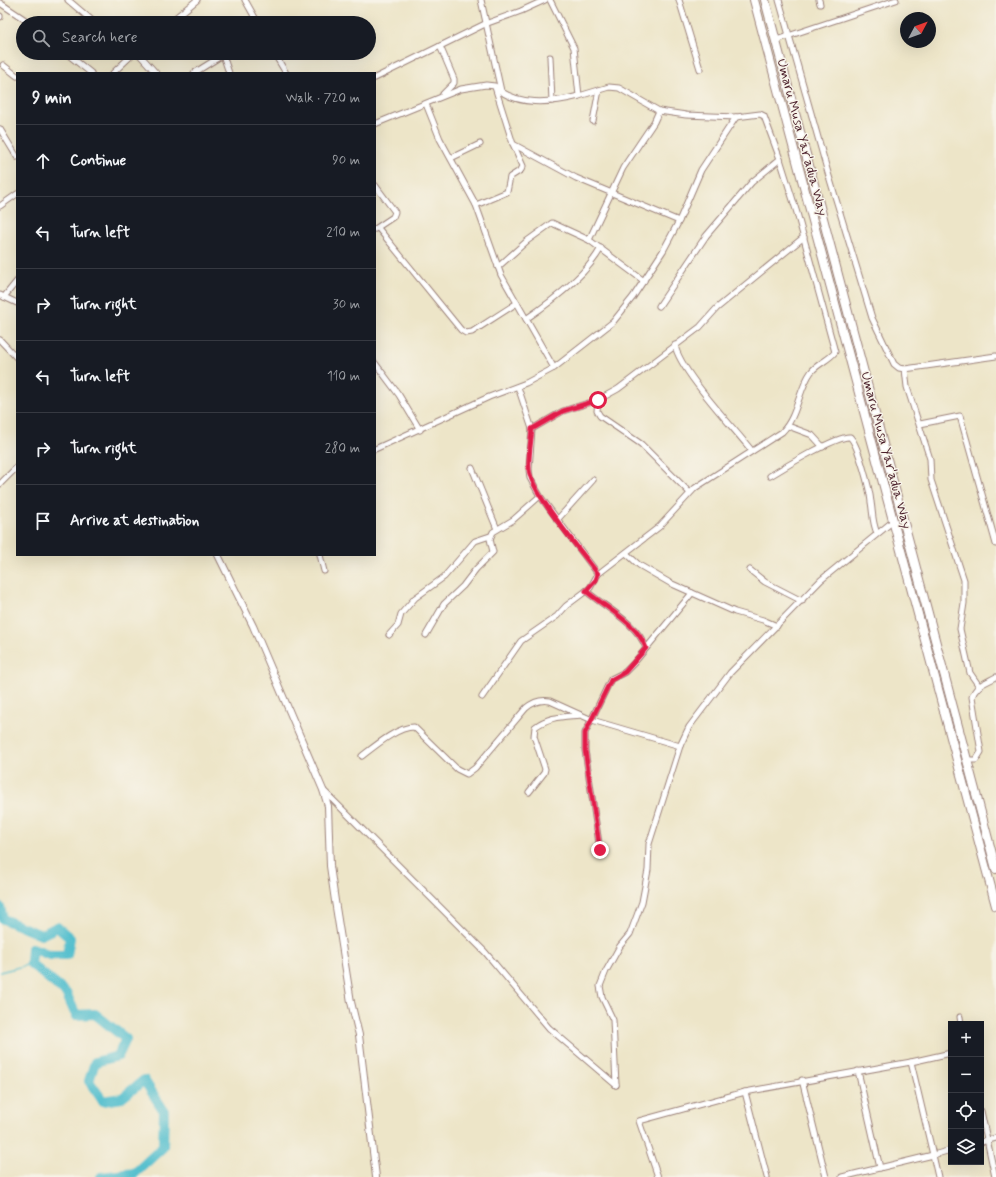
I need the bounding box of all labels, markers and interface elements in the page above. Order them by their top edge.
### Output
north arrow [900,12,936,48]
search box [16,16,376,60]
icon: search [30,27,52,49]
text: Search here [62,28,138,48]
street label: Umaru Musa Yar'adua Way [772,57,832,218]
text: 9 min [32,87,72,109]
text: Walk · 720 m [285,90,360,107]
icon: ahead [32,150,54,172]
text: Continue [70,151,126,171]
text: 90 m [332,152,360,169]
icon: left [32,222,54,244]
text: Turn left [70,223,130,243]
text: 210 m [326,224,360,241]
icon: right [32,294,54,316]
text: Turn right [70,295,137,315]
text: 30 m [333,296,360,313]
icon: left [32,366,54,388]
text: Turn left [70,367,130,387]
text: 110 m [327,368,360,385]
street label: Umaru Musa Yar'adua Way [856,370,916,531]
route start [589,391,607,409]
icon: right [32,438,54,460]
text: Turn right [70,439,137,459]
text: 280 m [325,440,360,457]
icon: arrive [32,510,54,532]
text: Arrive at destination [70,511,199,531]
route end [591,841,609,859]
map controls [948,1021,984,1165]
button: + [948,1021,984,1057]
button: − [948,1057,984,1093]
button: locate [948,1093,984,1129]
button: layers [948,1129,984,1165]

